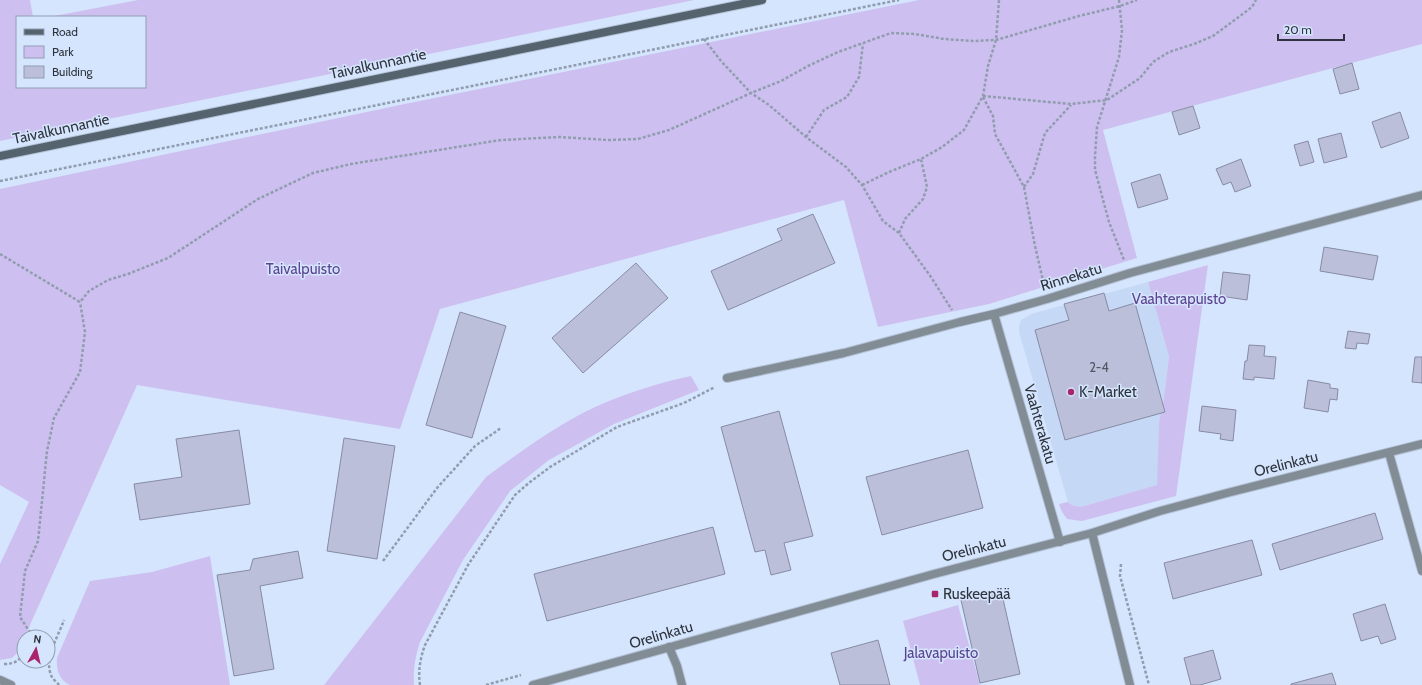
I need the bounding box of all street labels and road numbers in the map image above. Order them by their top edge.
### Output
street label: Taivalkunnantie [328,45,428,83]
street label: Taivalkunnantie [11,110,111,148]
street label: Rinnekatu [1038,259,1104,295]
street label: Vaahterakatu [1020,382,1060,466]
street label: Orelinkatu [1252,447,1320,481]
street label: Orelinkatu [940,532,1008,566]
street label: Orelinkatu [627,617,695,653]

